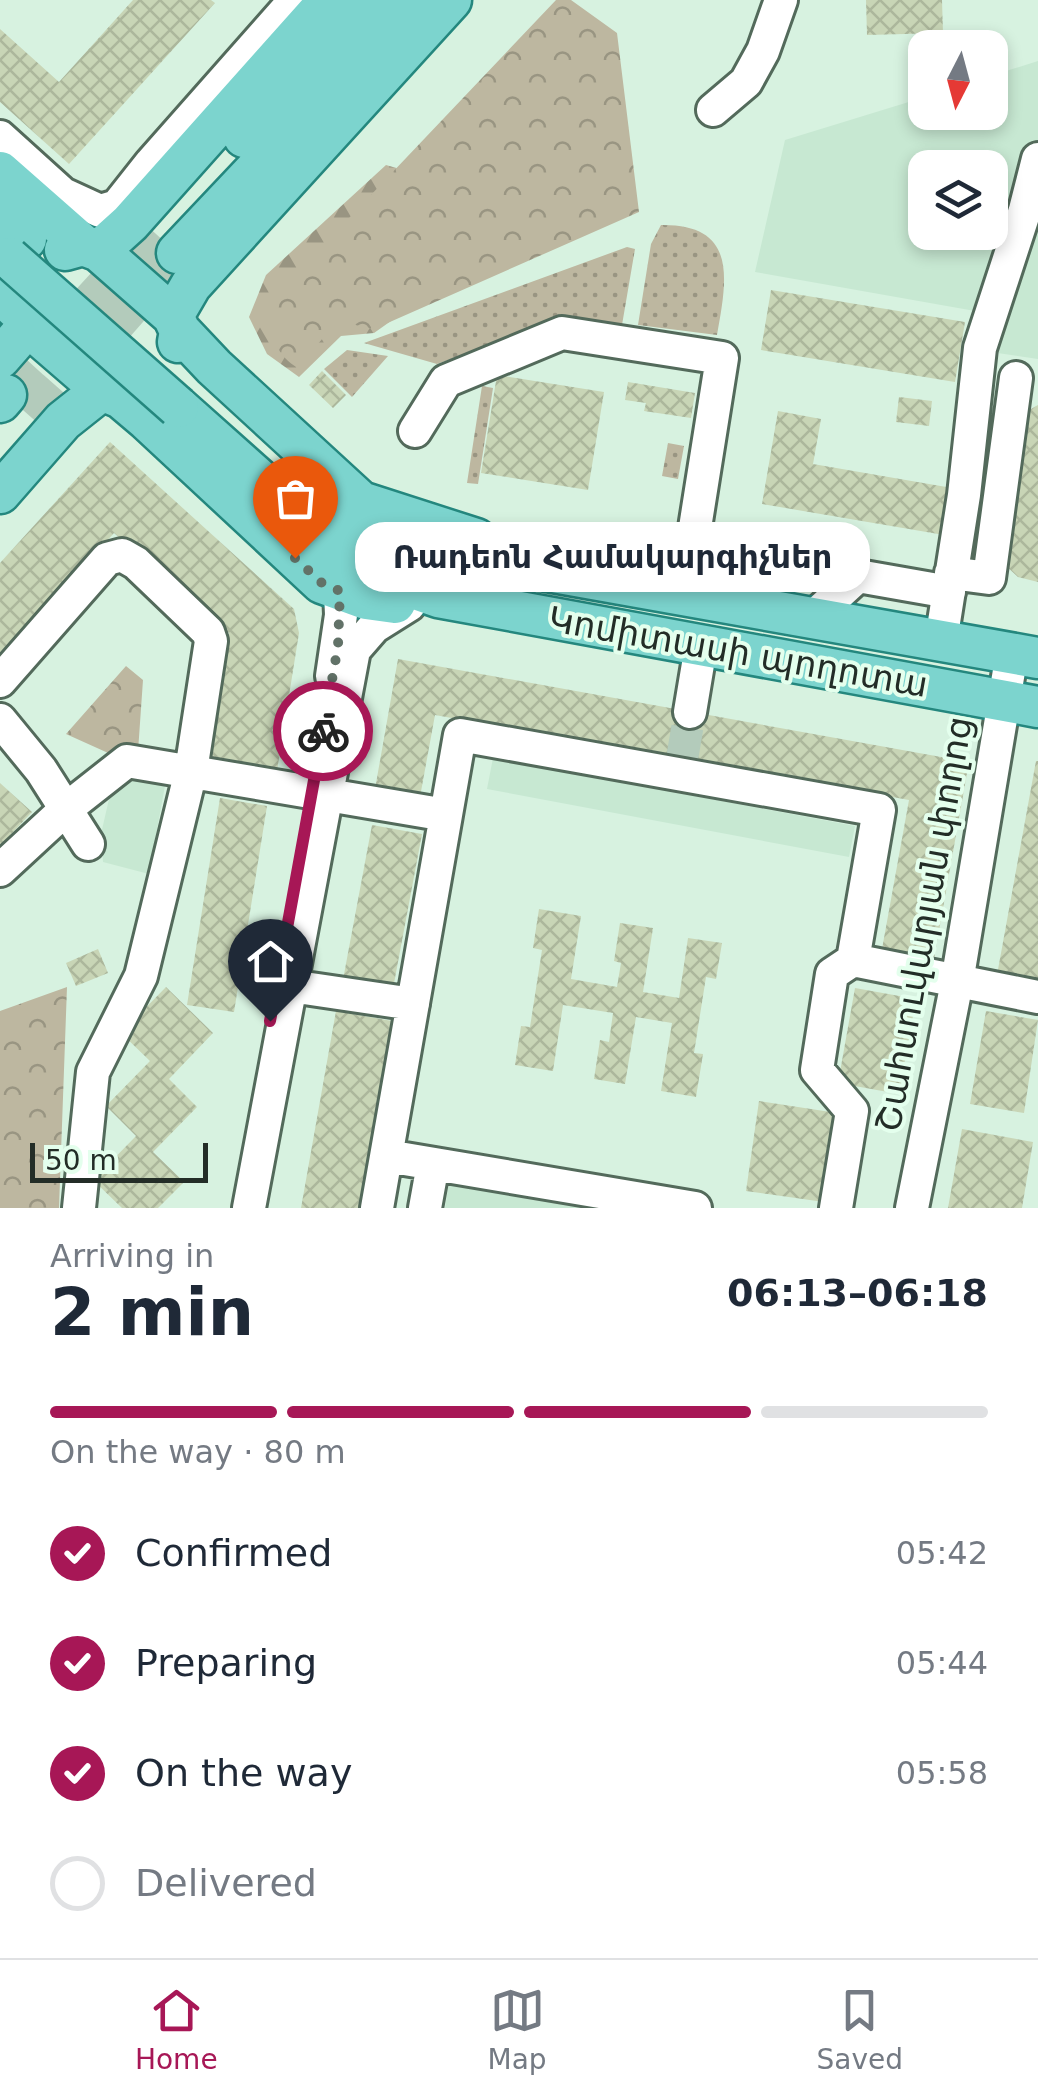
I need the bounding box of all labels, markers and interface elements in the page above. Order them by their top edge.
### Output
north arrow [908,30,1008,130]
map controls [908,30,1008,250]
button: layers [908,150,1008,250]
pin [253,456,338,559]
icon: bag [268,471,323,526]
callout: Ռադեոն Համակարգիչներ [355,523,870,593]
text: Ռադեոն Համակարգիչներ [393,538,832,576]
street label: Կոմիտասի պողոտա [545,599,931,705]
courier [273,681,373,781]
icon: bike [296,704,351,759]
street label: Շահսուվարյան փողոց [868,713,980,1135]
pin [228,919,313,1022]
icon: home [243,934,298,989]
scale bar [30,1138,208,1182]
text: 50 m [45,1144,117,1177]
text: Arriving in [50,1237,214,1275]
text: 06:13–06:18 [727,1271,988,1315]
text: 2 min [50,1275,254,1350]
text: On the way · 80 m [50,1433,346,1471]
icon: check [50,1526,105,1581]
text: Confirmed [135,1531,332,1575]
text: 05:42 [896,1534,988,1572]
icon: check [50,1636,105,1691]
text: Preparing [135,1641,317,1685]
text: 05:44 [896,1644,988,1682]
icon: check [50,1746,105,1801]
text: On the way [135,1751,352,1795]
text: 05:58 [896,1754,988,1792]
text: Delivered [135,1861,317,1905]
tab: Home [135,1983,218,2076]
tab: Map [488,1983,547,2076]
tab: Saved [817,1983,903,2076]

